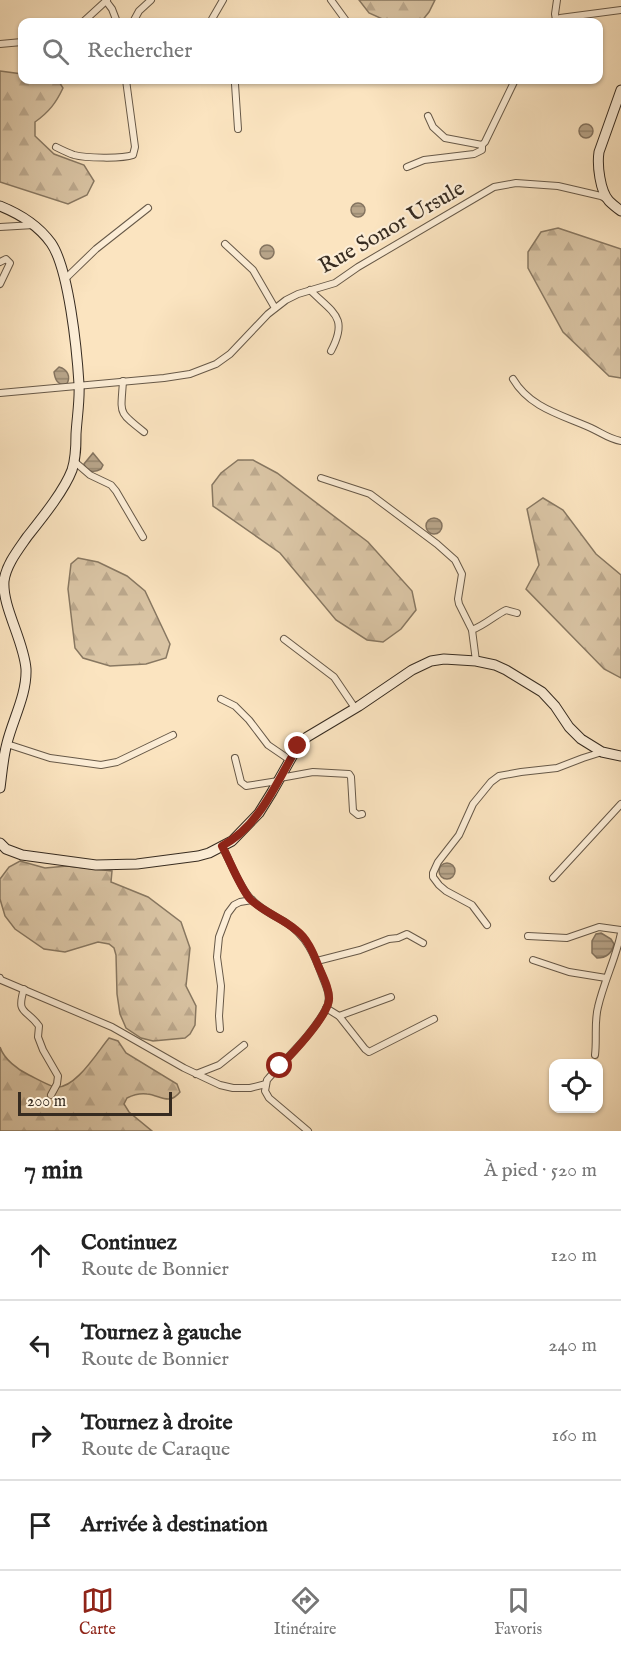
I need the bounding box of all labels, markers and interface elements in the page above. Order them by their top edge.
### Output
search box [18,18,603,84]
icon: search [39,35,72,68]
text: Rechercher [87,37,192,65]
street label: Rue Sonor Ursule [314,175,470,281]
route end [284,732,310,758]
route start [266,1052,292,1078]
map controls [549,1059,603,1113]
button: locate [549,1059,603,1113]
scale bar [18,1089,172,1116]
text: 200 m [27,1092,66,1112]
text: 7 min [24,1154,83,1187]
text: À pied · 520 m [484,1158,597,1183]
text: Continuez [81,1229,177,1257]
icon: ahead [24,1239,57,1272]
text: 120 m [551,1243,597,1268]
text: Route de Bonnier [81,1257,229,1282]
text: Tournez à gauche [81,1319,241,1347]
icon: left [24,1329,57,1362]
text: 240 m [548,1333,597,1358]
text: Route de Bonnier [81,1347,229,1372]
text: Tournez à droite [81,1409,232,1437]
icon: right [24,1419,57,1452]
text: 160 m [551,1423,597,1448]
text: Route de Caraque [81,1437,230,1462]
icon: arrive [24,1509,57,1542]
text: Arrivée à destination [81,1511,268,1539]
tab: Carte [79,1584,116,1640]
tab: Itinéraire [274,1584,336,1640]
tab: Favoris [494,1584,542,1640]

